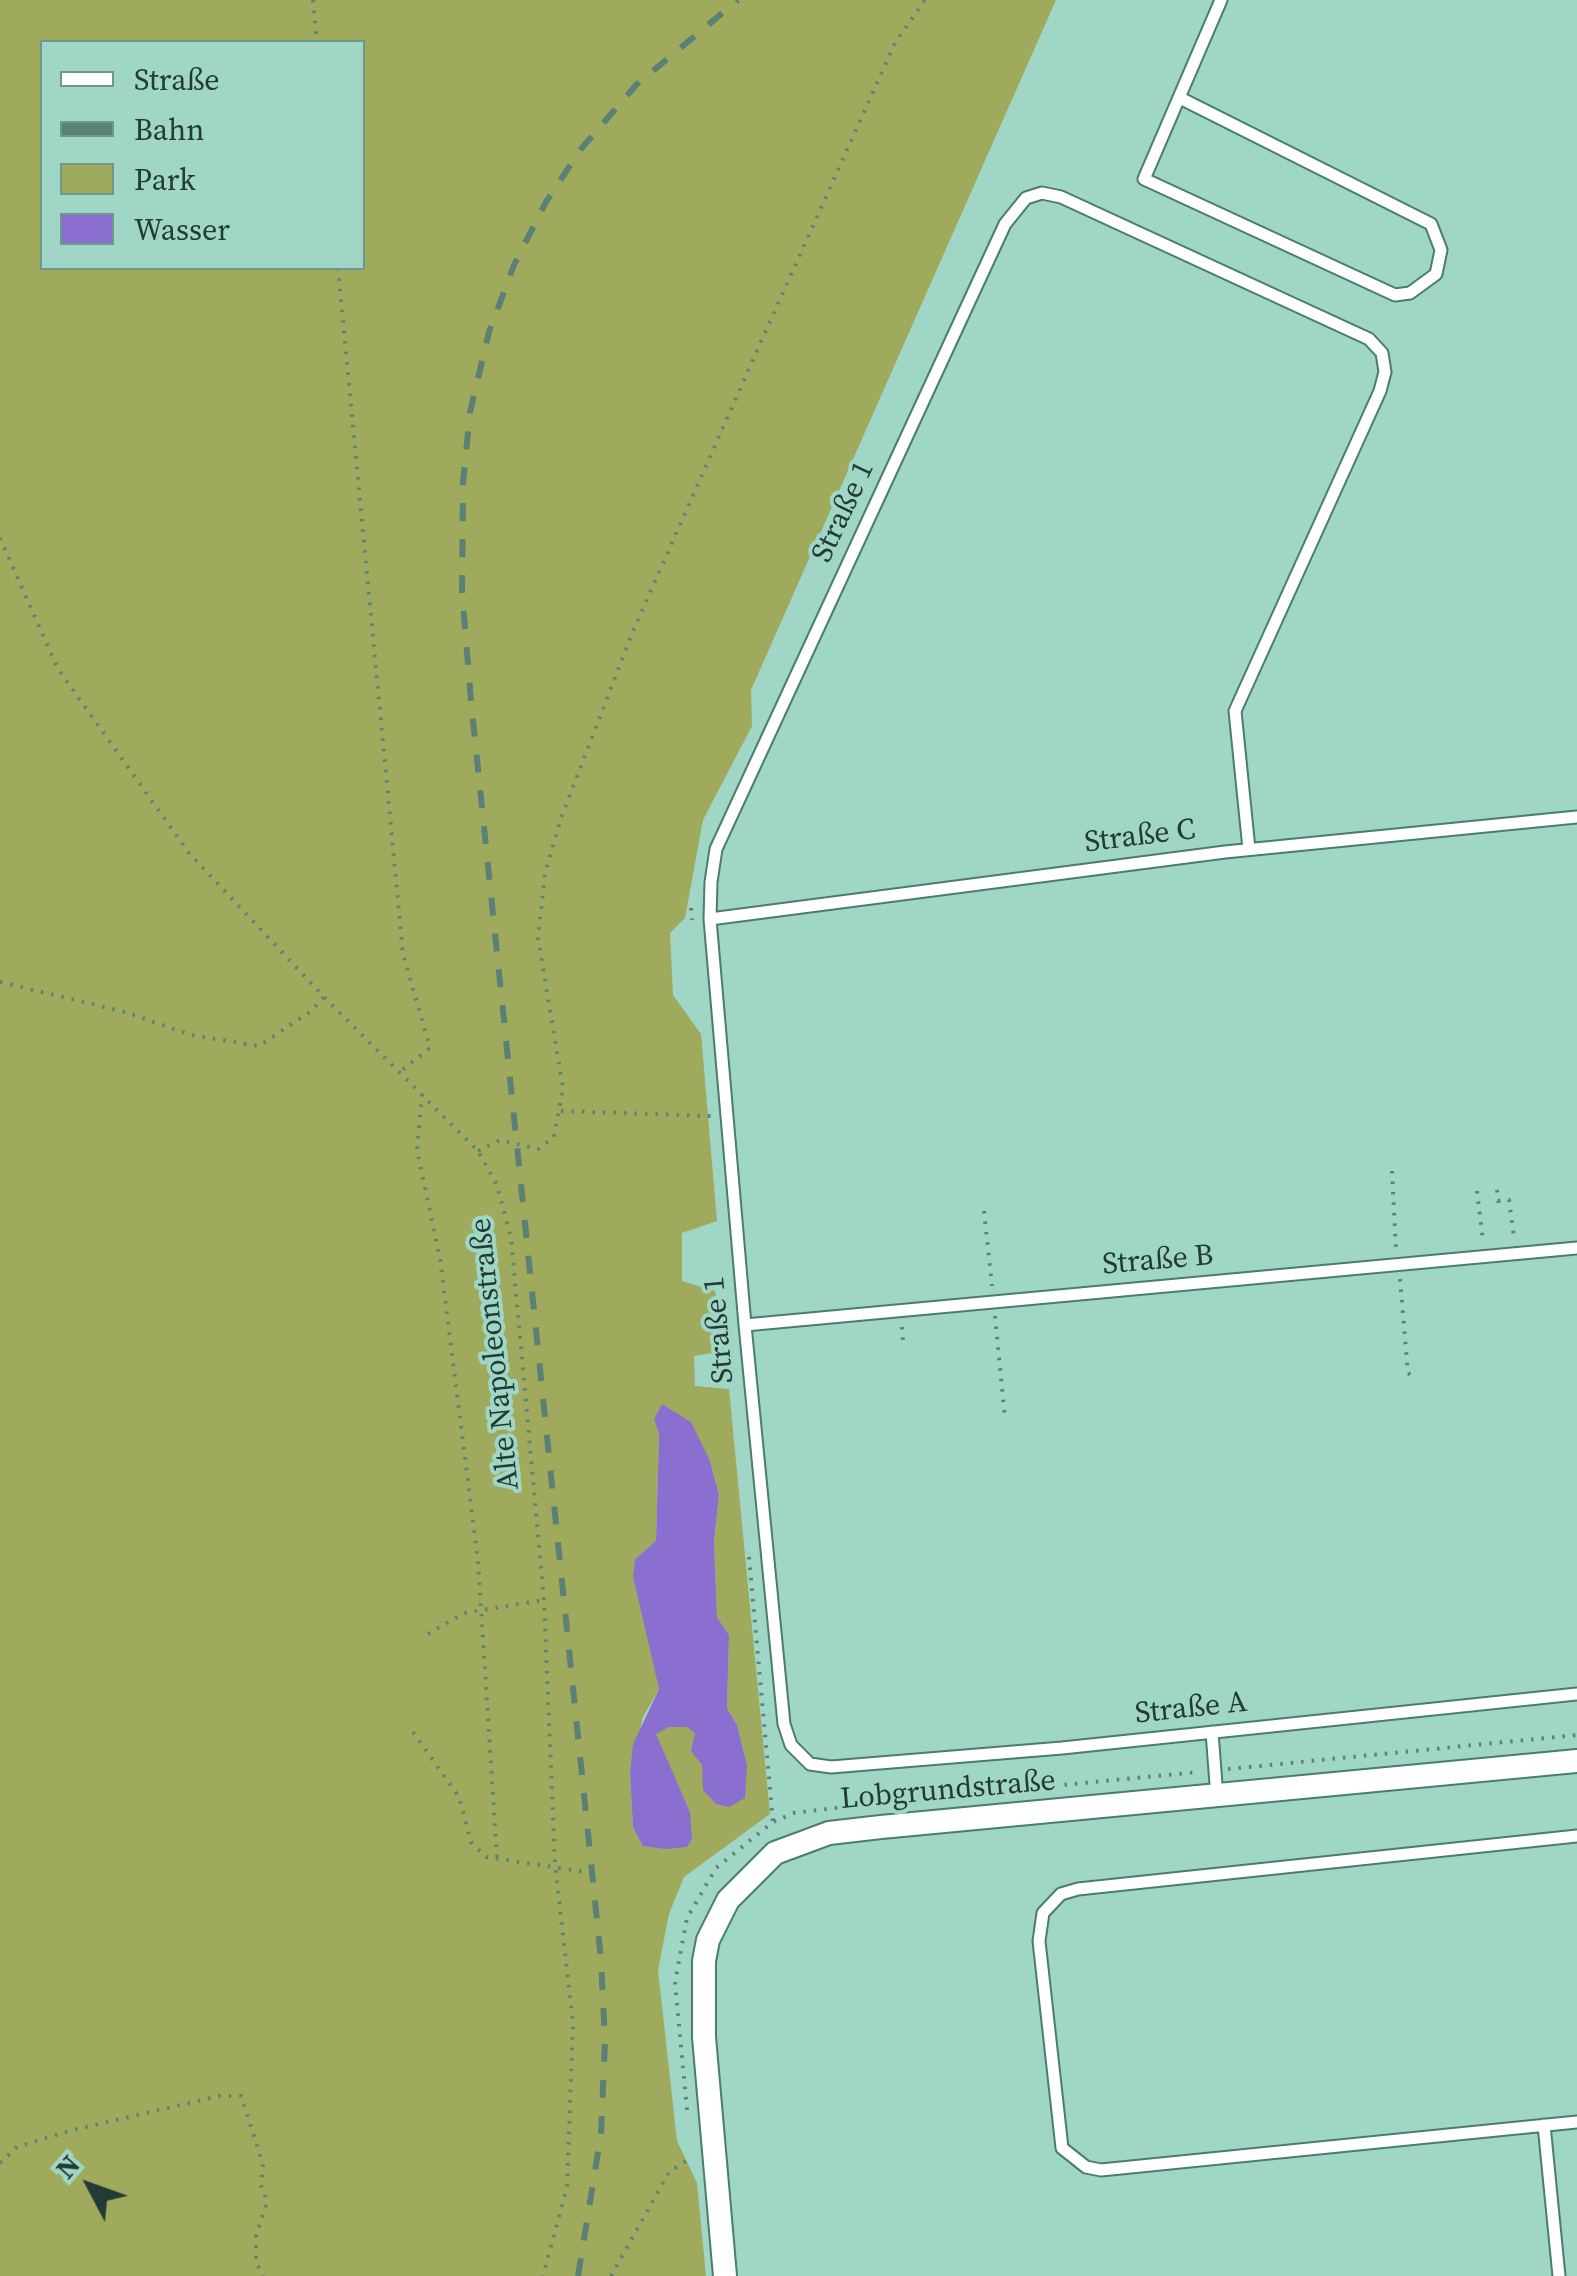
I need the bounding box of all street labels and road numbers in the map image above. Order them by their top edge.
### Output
street label: Straße 1 [805,456,883,568]
street label: Straße C [1083,812,1197,862]
street label: Alte Napoleonstraße [464,1216,528,1492]
street label: Straße B [1101,1238,1215,1284]
street label: Straße 1 [697,1275,743,1385]
street label: Straße A [1133,1685,1249,1733]
street label: Lobgrundstraße [839,1764,1057,1818]

